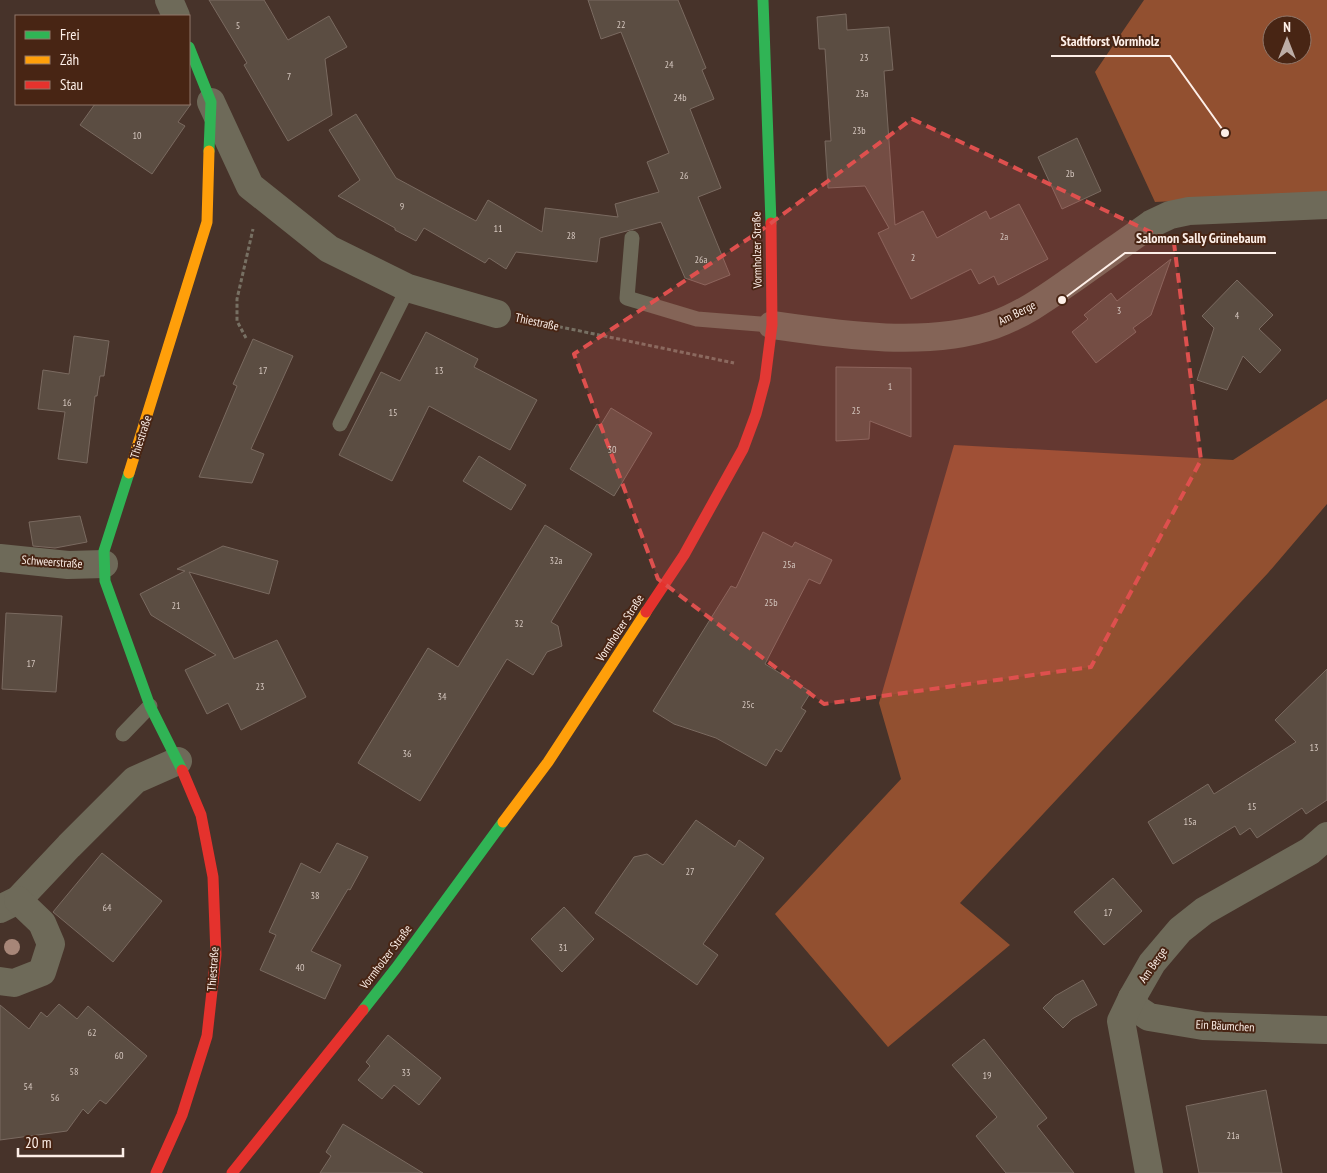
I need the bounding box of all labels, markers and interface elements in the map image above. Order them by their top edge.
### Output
legend [15,15,190,105]
north arrow [1262,15,1312,65]
house number: 22 [617,18,626,31]
text: N [1283,18,1291,36]
house number: 5 [236,19,240,32]
text: Frei [60,25,80,44]
callout: Stadtforst Vormholz [1051,27,1170,56]
text: Stadtforst Vormholz [1061,32,1159,50]
text: Zäh [60,50,79,69]
house number: 23 [860,51,869,64]
house number: 24 [665,58,674,71]
house number: 7 [287,70,291,83]
text: Stau [60,75,83,94]
house number: 23a [856,87,869,100]
house number: 24b [673,91,687,104]
house number: 23b [852,124,866,137]
house number: 10 [133,129,142,142]
house number: 2b [1066,167,1074,180]
house number: 26 [680,169,689,182]
house number: 9 [400,200,404,213]
street label: Vormholzer Straße [748,211,765,290]
house number: 11 [494,222,503,235]
callout: Salomon Sally Grünebaum [1125,224,1276,253]
house number: 28 [567,229,576,242]
text: Salomon Sally Grünebaum [1136,229,1266,247]
house number: 2a [1000,230,1008,243]
house number: 2 [911,251,915,264]
house number: 26a [695,253,708,266]
street label: Am Berge [995,297,1038,328]
house number: 3 [1117,304,1121,317]
house number: 4 [1235,309,1240,322]
street label: Thiestraße [514,310,560,333]
house number: 17 [259,364,268,377]
house number: 13 [435,364,444,377]
house number: 1 [888,380,892,393]
house number: 16 [63,396,72,409]
house number: 25 [852,404,861,417]
house number: 15 [389,406,398,419]
street label: Thiestraße [127,413,155,460]
house number: 30 [608,443,617,456]
street label: Schweerstraße [21,552,83,571]
house number: 32a [550,554,563,567]
house number: 25a [783,558,796,571]
street label: Vormholzer Straße [592,591,647,665]
house number: 25b [764,596,778,609]
house number: 21 [172,599,181,612]
house number: 32 [515,617,524,630]
house number: 17 [27,657,36,670]
house number: 23 [256,680,265,693]
house number: 34 [438,690,447,703]
house number: 25c [742,698,755,711]
house number: 13 [1310,741,1319,754]
house number: 36 [403,747,412,760]
house number: 15 [1248,800,1257,813]
house number: 15a [1184,815,1197,828]
house number: 27 [686,865,695,878]
house number: 38 [311,889,320,902]
house number: 64 [103,901,112,914]
house number: 17 [1104,906,1113,919]
street label: Vormholzer Straße [356,921,415,993]
house number: 31 [559,941,568,954]
street label: Am Berge [1135,944,1170,985]
street label: Thiestraße [203,946,222,992]
house number: 40 [296,961,305,974]
street label: Ein Bäumchen [1195,1016,1255,1035]
house number: 62 [88,1026,97,1039]
house number: 60 [115,1049,124,1062]
house number: 58 [70,1065,79,1078]
house number: 33 [402,1066,411,1079]
house number: 19 [983,1069,992,1082]
house number: 54 [24,1080,33,1093]
house number: 56 [51,1091,60,1104]
scale bar [18,1126,122,1158]
house number: 21a [1227,1129,1240,1142]
text: 20 m [25,1133,51,1152]

